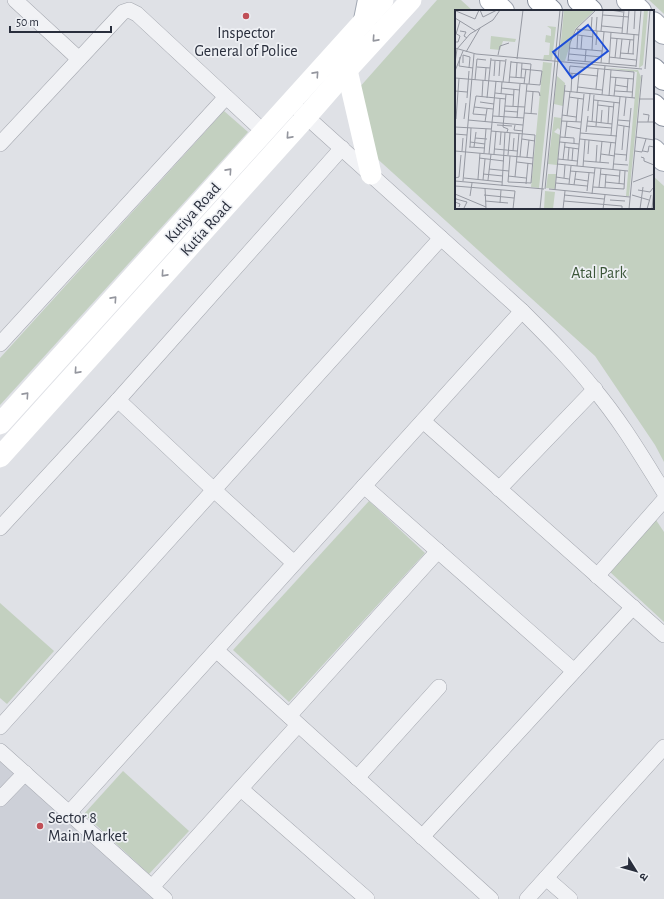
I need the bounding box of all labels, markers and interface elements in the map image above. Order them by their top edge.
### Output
scale bar [10,8,111,34]
inset map [455,10,654,209]
marker: Inspector General of Police [241,11,251,21]
text: 50 m [16,16,39,28]
place label: Inspector General of Police [194,25,298,59]
one-way arrow [373,34,380,42]
one-way arrow [311,72,318,79]
one-way arrow [286,131,294,139]
one-way arrow [224,168,232,176]
street label: Kutiya Road [162,180,224,246]
street label: Kutia Road [177,198,234,259]
park label: Atal Park [571,265,628,281]
one-way arrow [162,269,169,277]
one-way arrow [109,296,116,303]
one-way arrow [75,366,82,374]
one-way arrow [22,392,29,400]
place label: Sector 8 Main Market [48,810,127,844]
marker: Sector 8 Main Market [35,821,45,831]
north arrow [616,851,656,891]
text: उ [637,871,650,883]

